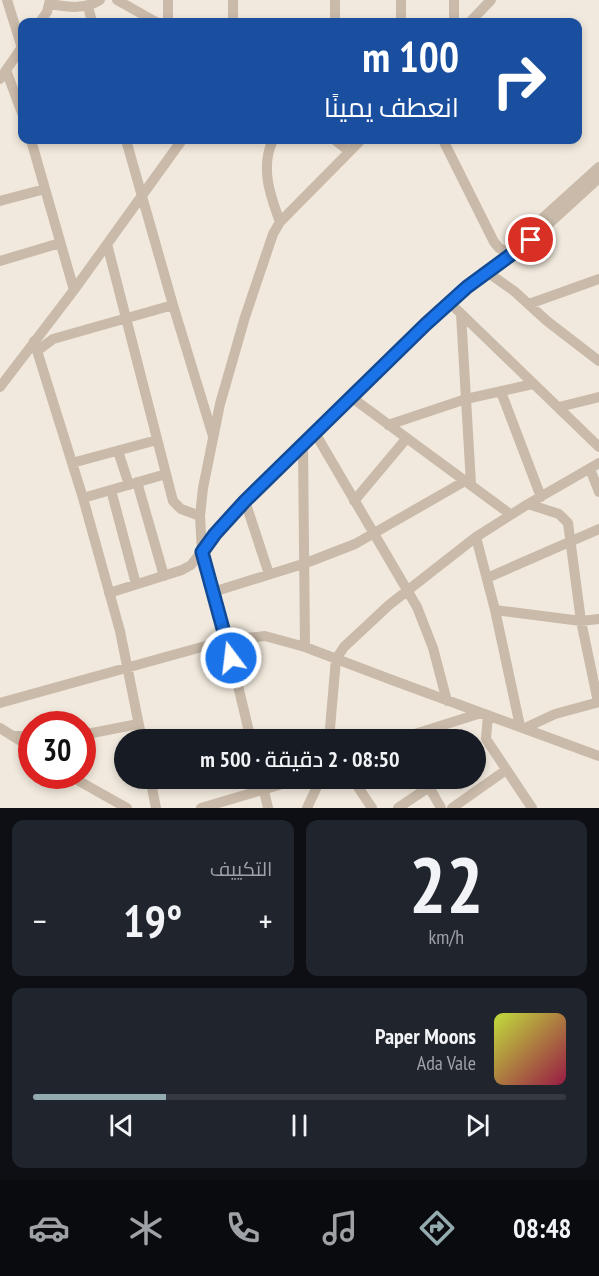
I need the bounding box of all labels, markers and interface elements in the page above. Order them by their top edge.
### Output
text: 100 m [362,29,459,84]
icon: right [480,42,558,120]
text: انعطف يمينًا [324,90,459,124]
pin [505,214,556,265]
icon: arrive [514,223,547,256]
position arrow [199,626,263,690]
speed limit sign: 30 [18,711,96,789]
text: 08:50 · 2 دقيقة · 500 m [200,745,400,773]
text: 22 [409,834,484,935]
text: التكييف [210,856,273,882]
text: 19° [123,891,182,949]
text: − [33,899,47,942]
text: + [259,899,273,942]
text: km/h [429,924,464,950]
text: Paper Moons [375,1022,476,1050]
text: Ada Vale [417,1050,476,1076]
icon: previous [105,1109,138,1142]
icon: pause [283,1109,316,1142]
icon: next [461,1109,494,1142]
icon: car [28,1207,70,1249]
icon: climate [125,1207,167,1249]
icon: phone [222,1207,264,1249]
icon: music [319,1207,361,1249]
icon: directions [416,1207,458,1249]
text: 08:48 [513,1211,571,1245]

